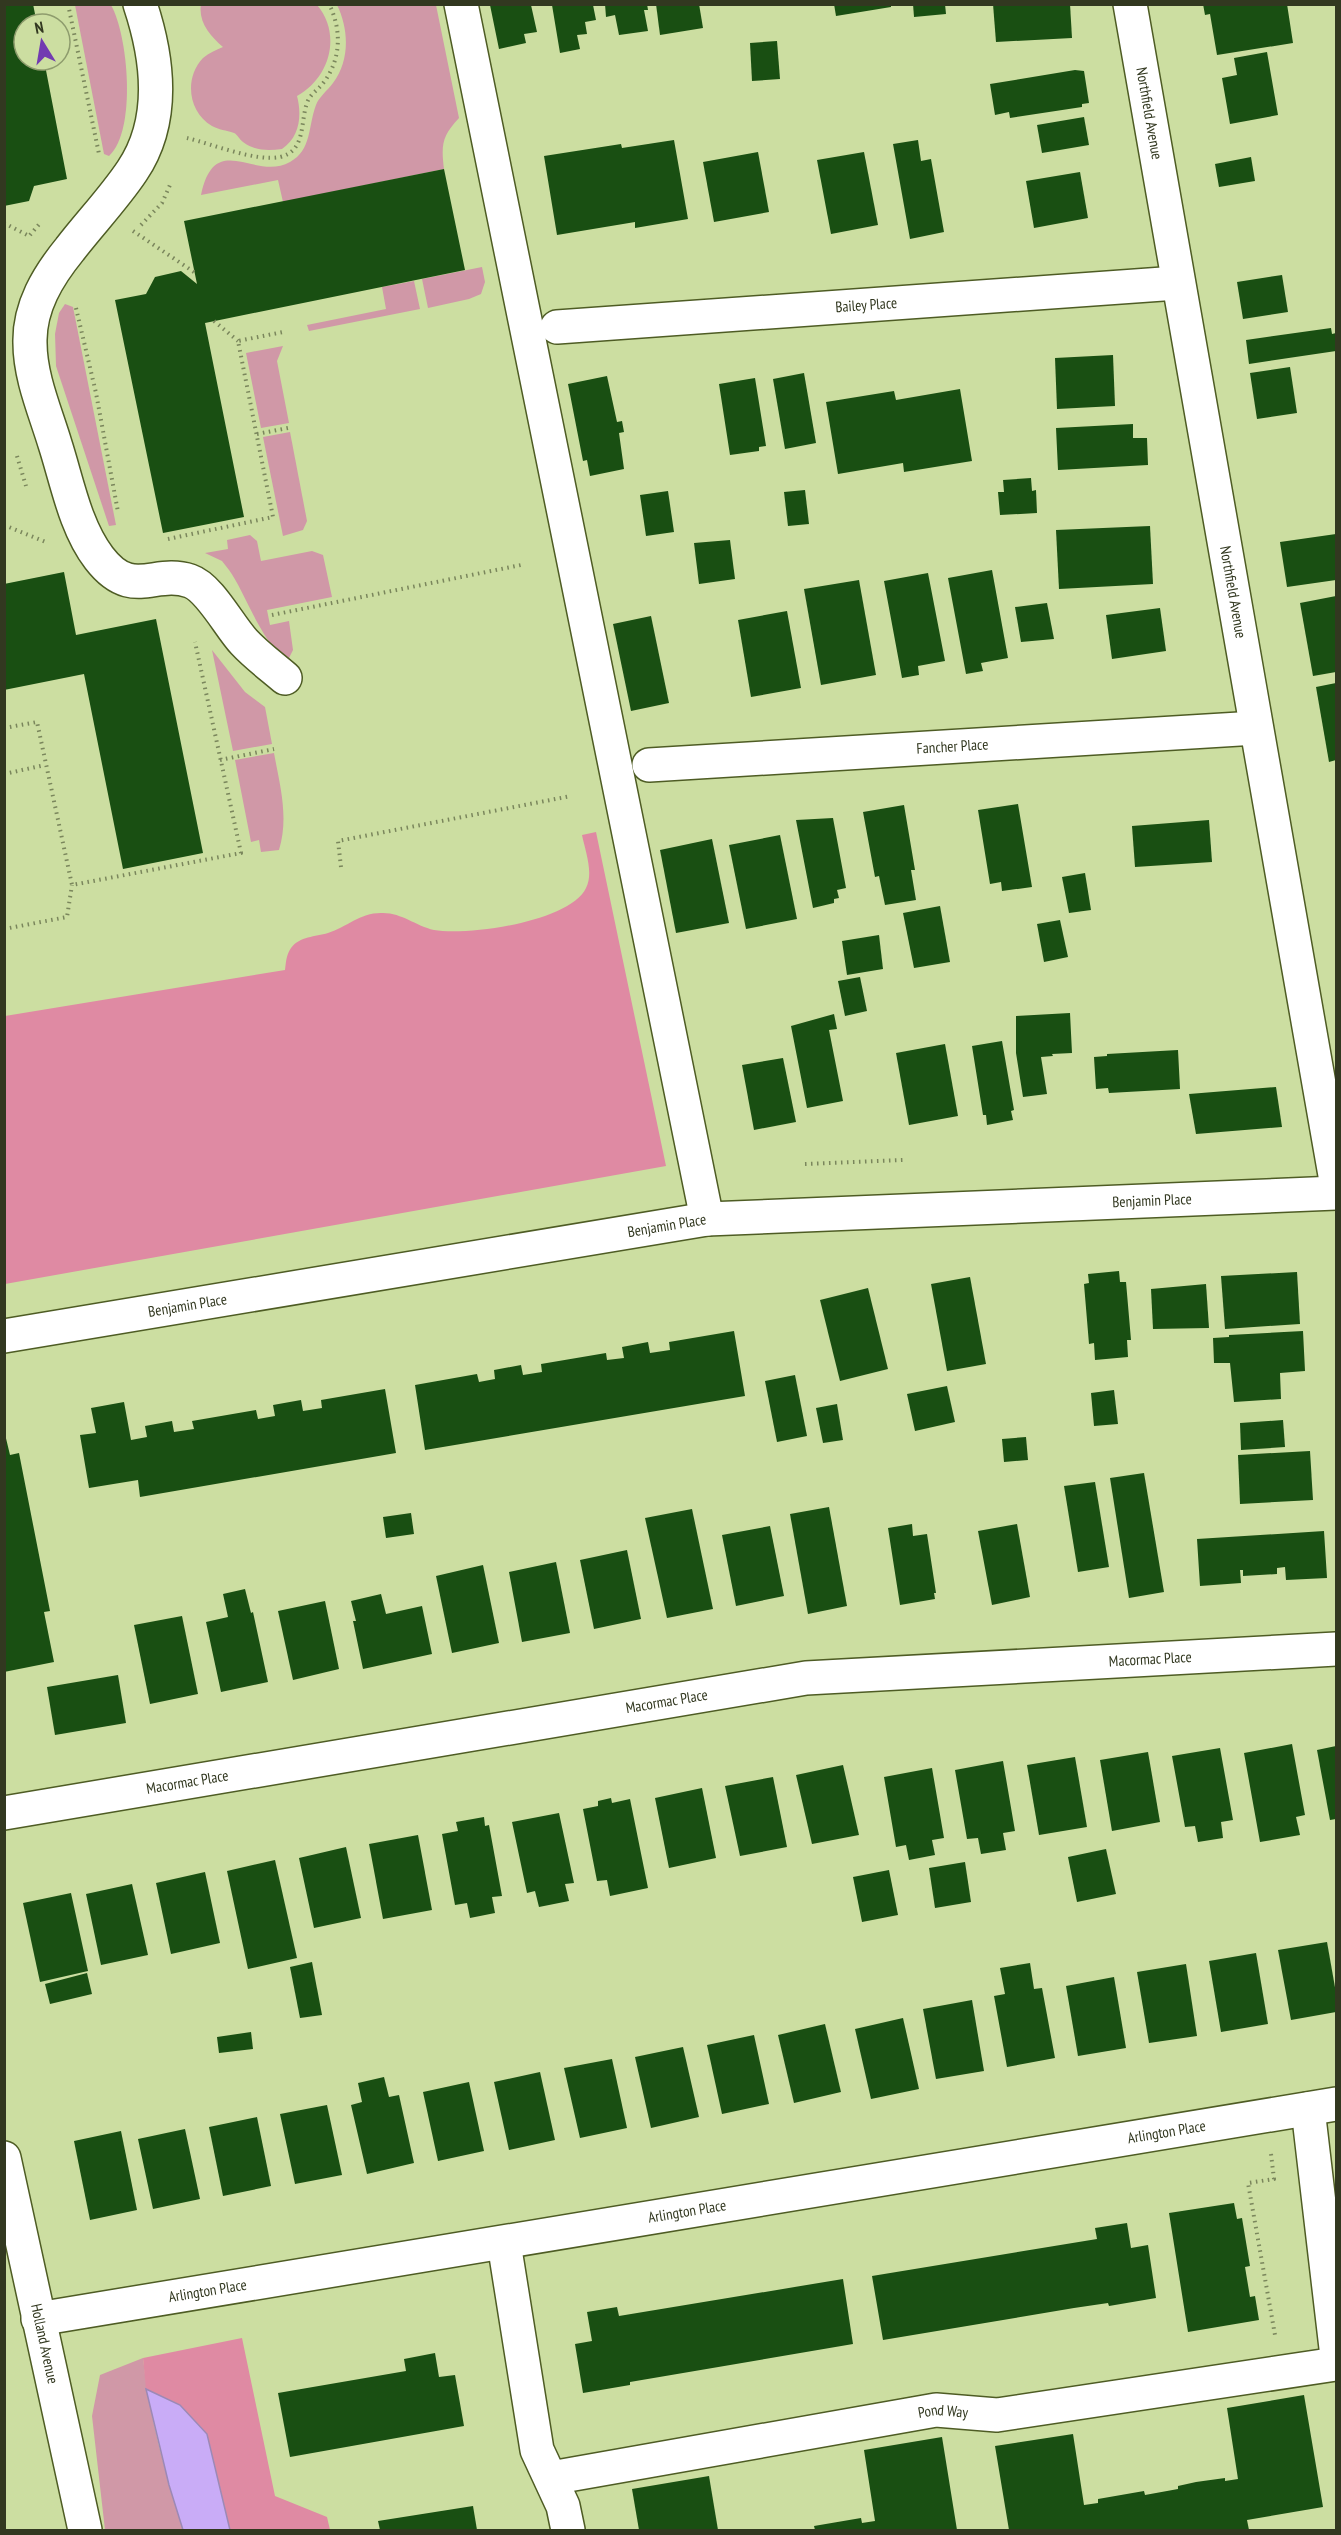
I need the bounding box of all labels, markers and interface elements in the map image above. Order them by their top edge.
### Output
north arrow [12,12,72,72]
text: N [33,17,45,38]
street label: Northfield Avenue [1132,66,1167,161]
street label: Bailey Place [835,293,898,316]
street label: Northfield Avenue [1216,544,1251,640]
street label: Fancher Place [916,734,989,758]
street label: Benjamin Place [1112,1189,1192,1211]
street label: Benjamin Place [626,1209,708,1241]
street label: Benjamin Place [147,1289,228,1321]
street label: Macormac Place [1108,1647,1192,1670]
street label: Macormac Place [624,1685,709,1717]
street label: Macormac Place [145,1765,230,1798]
street label: Arlington Place [1126,2116,1207,2147]
street label: Arlington Place [647,2195,728,2227]
street label: Arlington Place [167,2275,248,2306]
street label: Holland Avenue [27,2302,63,2385]
street label: Pond Way [917,2400,969,2422]

